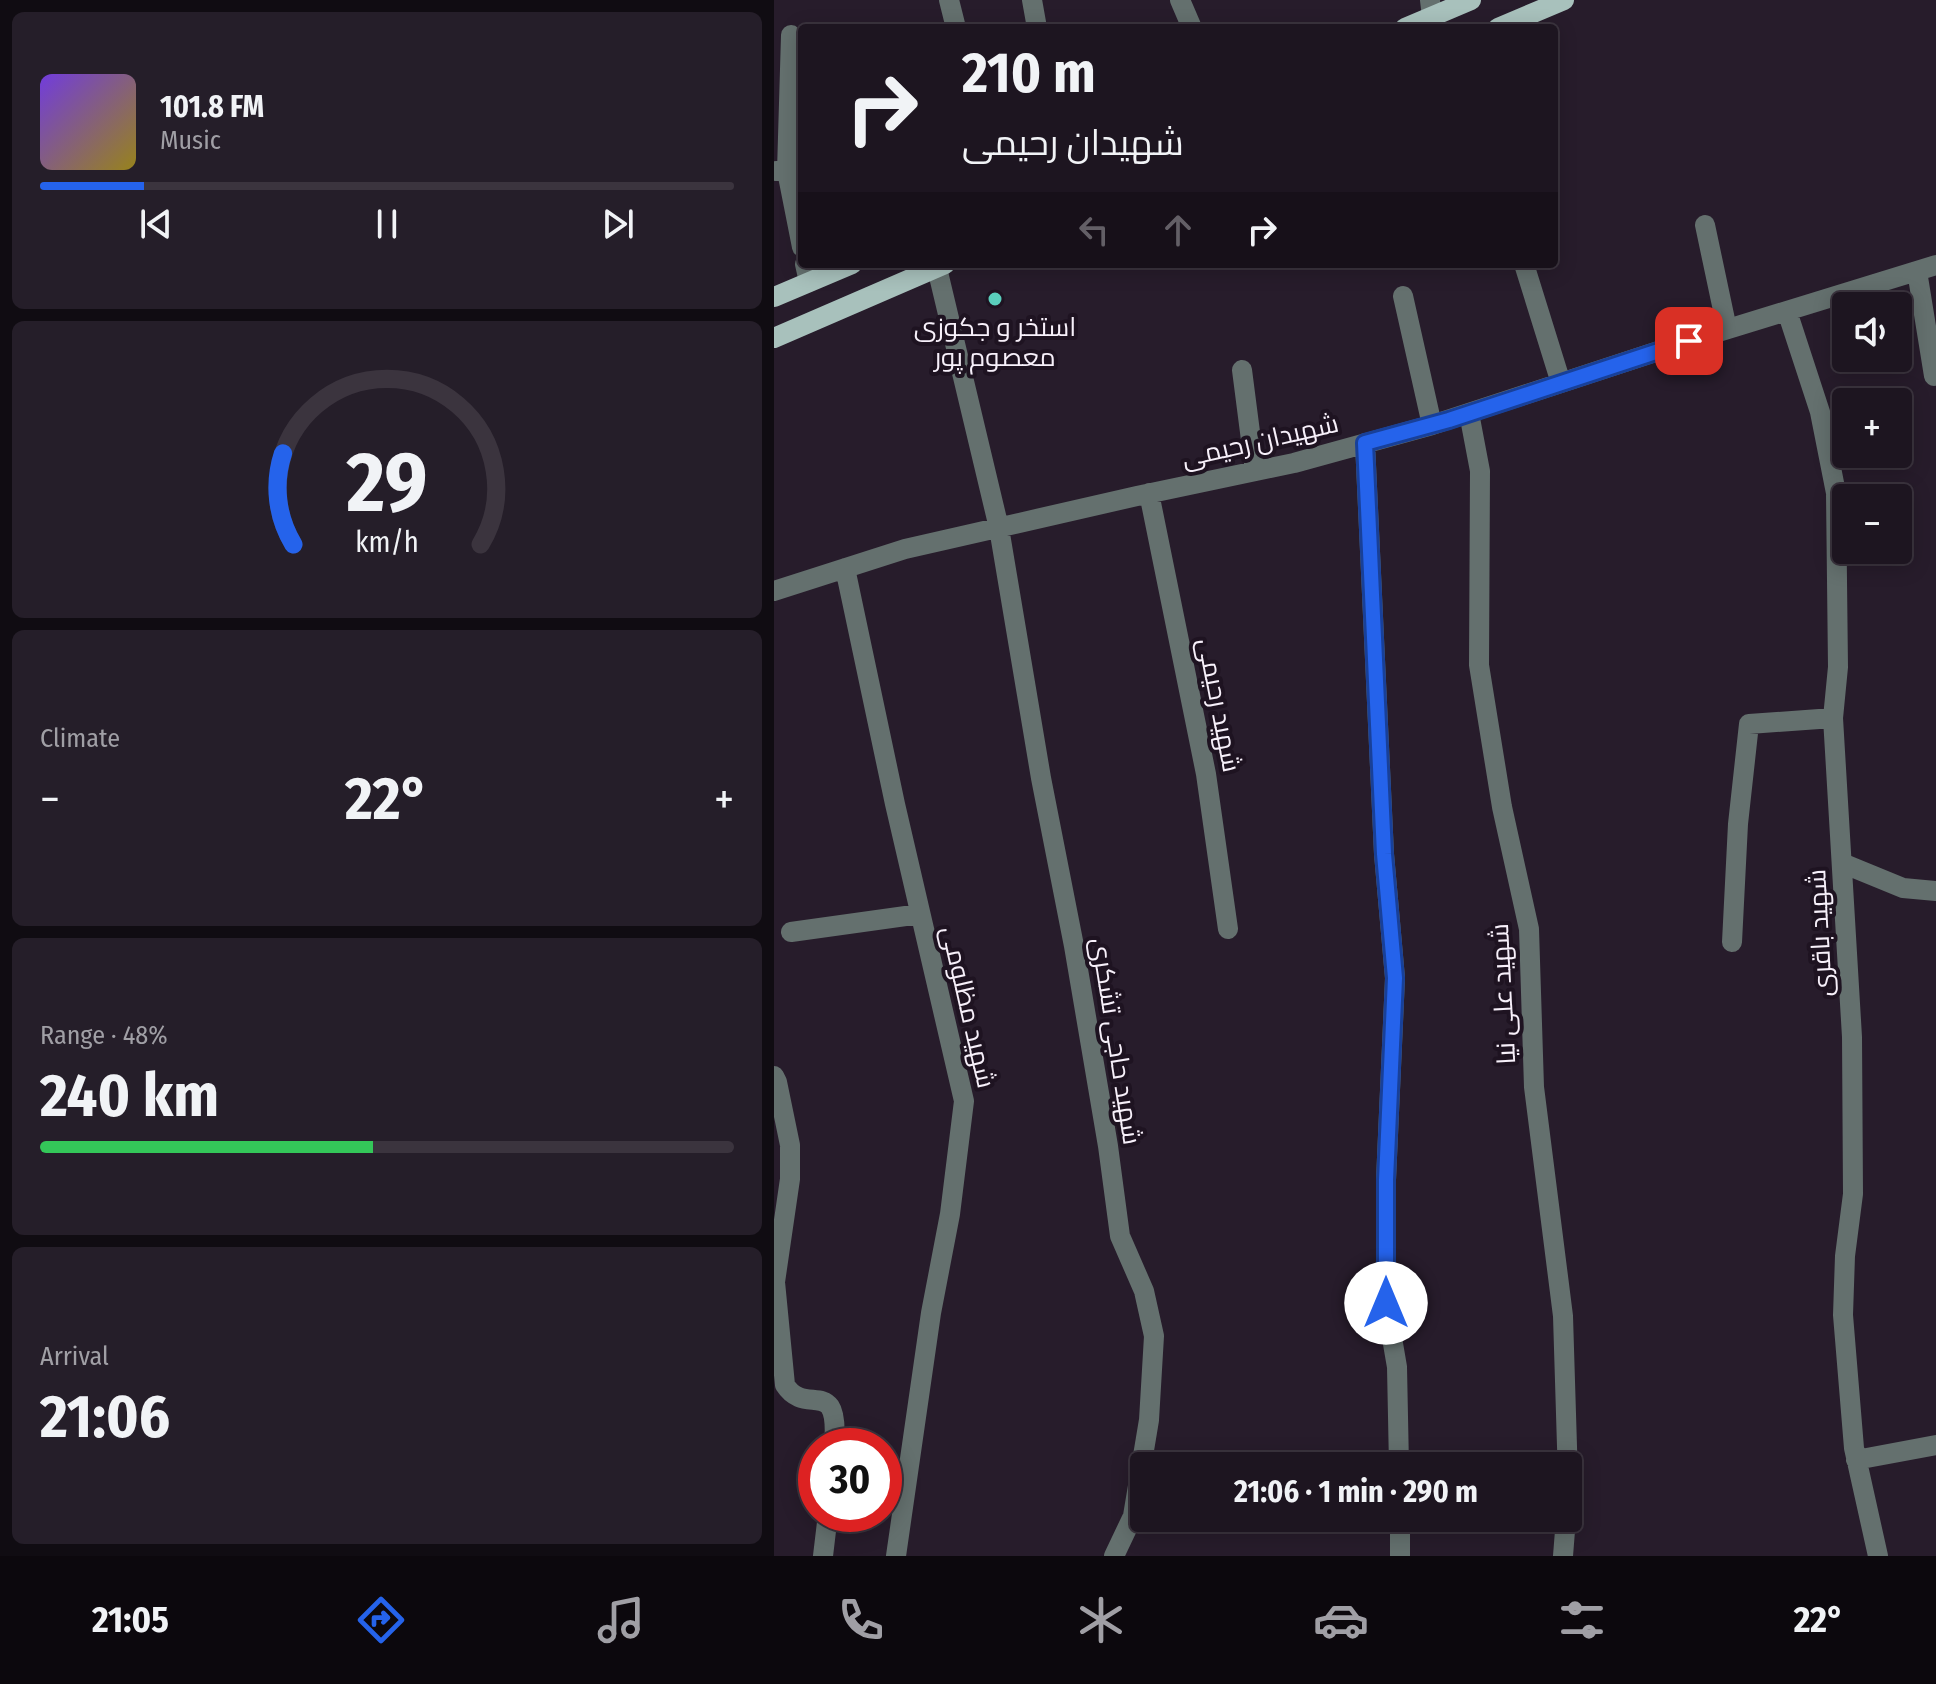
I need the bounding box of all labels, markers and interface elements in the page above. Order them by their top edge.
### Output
text: 210 m [962,40,1096,107]
icon: right [830,56,934,160]
text: 101.8 FM [160,89,264,125]
text: شهیدان رحیمی [962,121,1184,165]
text: Music [160,125,221,156]
icon: previous [134,202,178,246]
icon: pause [365,202,409,246]
icon: next [596,202,640,246]
icon: left [1072,208,1116,252]
icon: ahead [1156,208,1200,252]
icon: right [1240,208,1284,252]
marker: استخر و جکوزی معصوم پور [986,290,1004,308]
map controls [1832,292,1912,564]
button: sound [1832,292,1912,372]
pin [1655,307,1723,375]
place label: استخر و جکوزی معصوم پور [914,312,1076,375]
icon: arrive [1667,319,1711,363]
button: + [1832,388,1912,468]
street label: شهیدان رحیمی [1179,408,1341,474]
text: 29 [345,433,428,533]
button: − [1832,484,1912,564]
text: km/h [355,525,419,560]
street label: شهید رحیمی [1191,635,1247,775]
text: Climate [40,723,120,754]
text: 22° [345,763,429,835]
text: − [40,773,60,826]
text: + [714,773,734,826]
street label: شهید باقری [1801,868,1839,998]
street label: شهید مظلومی [934,923,1002,1091]
street label: شهید علی نیا [1484,923,1522,1065]
street label: شهید حاجی تشکری [1084,935,1148,1147]
text: Range · 48% [40,1020,168,1051]
text: 240 km [40,1060,219,1132]
position arrow [1344,1261,1428,1345]
text: Arrival [40,1341,109,1372]
text: 21:06 [40,1381,170,1453]
speed limit sign: 30 [798,1428,902,1532]
text: 21:06 · 1 min · 290 m [1234,1474,1478,1510]
icon: directions [353,1592,409,1648]
icon: music [593,1592,649,1648]
icon: phone [833,1592,889,1648]
icon: climate [1073,1592,1129,1648]
icon: car [1313,1592,1369,1648]
icon: filters [1554,1592,1610,1648]
text: 21:05 [92,1598,169,1642]
text: 22° [1794,1598,1844,1642]

